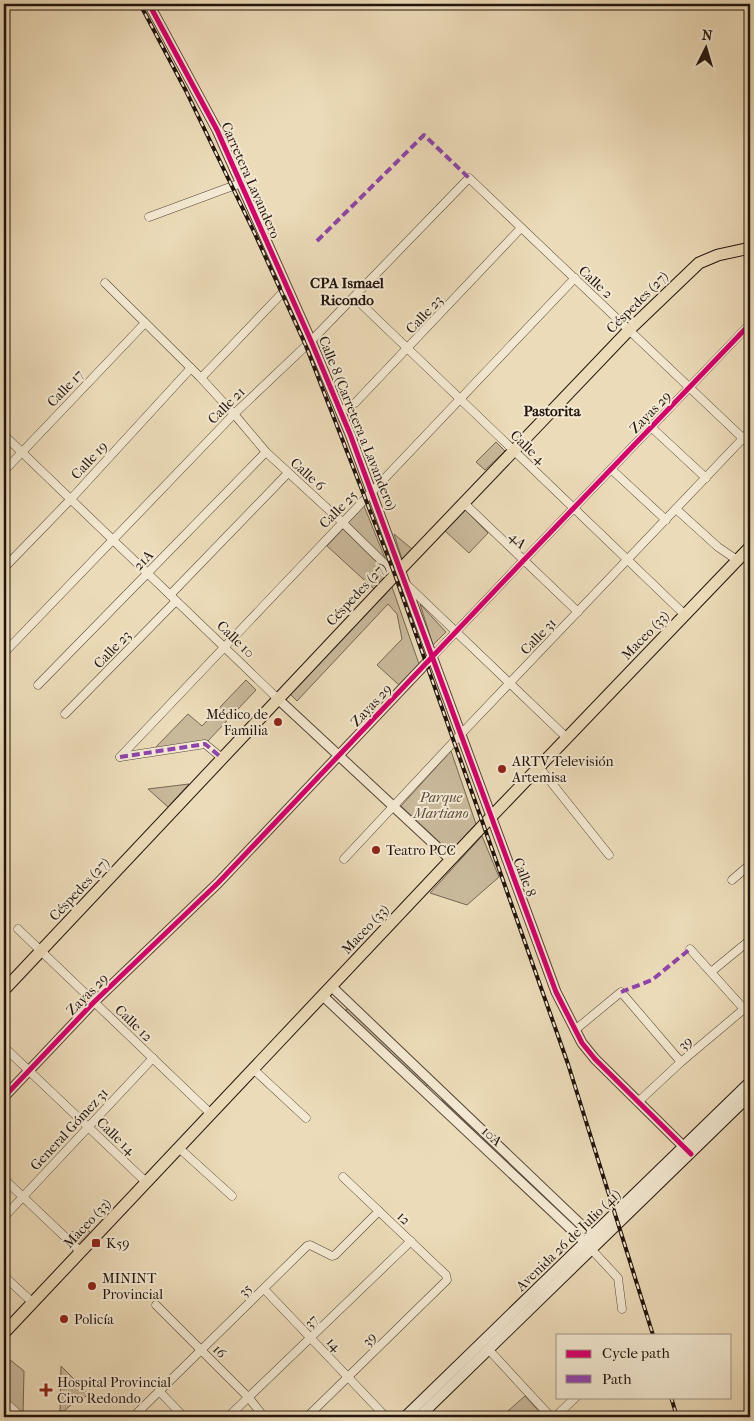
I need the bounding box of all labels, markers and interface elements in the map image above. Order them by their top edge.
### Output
north arrow [682,22,732,72]
text: N [701,27,713,45]
street label: Carretera Lavandero [217,119,284,241]
street label: Calle 2 [575,262,616,302]
street label: Céspedes (27) [603,268,672,337]
district label: CPA Ismael Ricondo [310,274,385,309]
street label: Calle 23 [402,292,446,337]
street label: Calle 8 (Carretera a Lavandero) [315,334,400,513]
street label: Calle 17 [44,366,87,411]
street label: Calle 21 [204,383,249,428]
street label: Zayas 29 [626,388,675,437]
district label: Pastorita [523,402,582,420]
street label: Calle 4 [507,427,549,468]
street label: Calle 19 [68,438,111,483]
street label: Calle 6 [287,454,329,495]
street label: Calle 25 [316,487,361,532]
street label: 4A [506,528,530,553]
street label: 21A [130,546,158,574]
street label: Céspedes (27) [323,559,390,630]
street label: Maceo (33) [618,607,673,663]
street label: Calle 31 [517,615,560,658]
street label: Calle 10 [213,617,258,661]
street label: Calle 23 [90,627,135,672]
street label: Zayas 29 [347,680,395,730]
place label: Médico de Familia [206,706,269,739]
marker: Médico de Familia [272,716,284,728]
place label: ARTV Televisión Artemisa [511,753,614,786]
marker: ARTV Televisión Artemisa [496,763,508,775]
park label: Parque Martiano [412,789,469,822]
place label: Teatro PCC [386,842,456,859]
marker: Teatro PCC [370,844,382,856]
street label: Céspedes (27) [46,854,113,925]
street label: Calle 8 [509,855,540,899]
street label: Maceo (33) [338,901,393,958]
street label: Zayas 29 [63,970,112,1019]
street label: Calle 12 [111,1001,156,1045]
street label: 39 [675,1033,696,1054]
street label: General Gómez 31 [27,1085,112,1174]
street label: Calle 14 [93,1114,139,1159]
street label: 10A [478,1123,506,1151]
street label: Avenida 26 de Julio (41) [512,1186,624,1295]
street label: Maceo (33) [60,1195,115,1252]
street label: 12 [393,1208,414,1229]
place label: K59 [106,1235,130,1252]
marker: K59 [90,1237,102,1249]
place label: MININT Provincial [102,1270,163,1303]
marker: MININT Provincial [86,1280,98,1292]
street label: 35 [235,1280,255,1301]
place label: Policía [74,1311,114,1328]
street label: 37 [301,1311,322,1332]
marker: Policía [58,1313,70,1325]
street label: 39 [359,1329,380,1350]
street label: 14 [323,1334,345,1356]
legend [556,1334,732,1398]
street label: 16 [209,1341,230,1362]
text: Cycle path [602,1344,670,1362]
text: Path [602,1370,632,1388]
place label: Hospital Provincial Ciro Redondo [57,1374,171,1407]
marker: Hospital Provincial Ciro Redondo [39,1383,53,1397]

